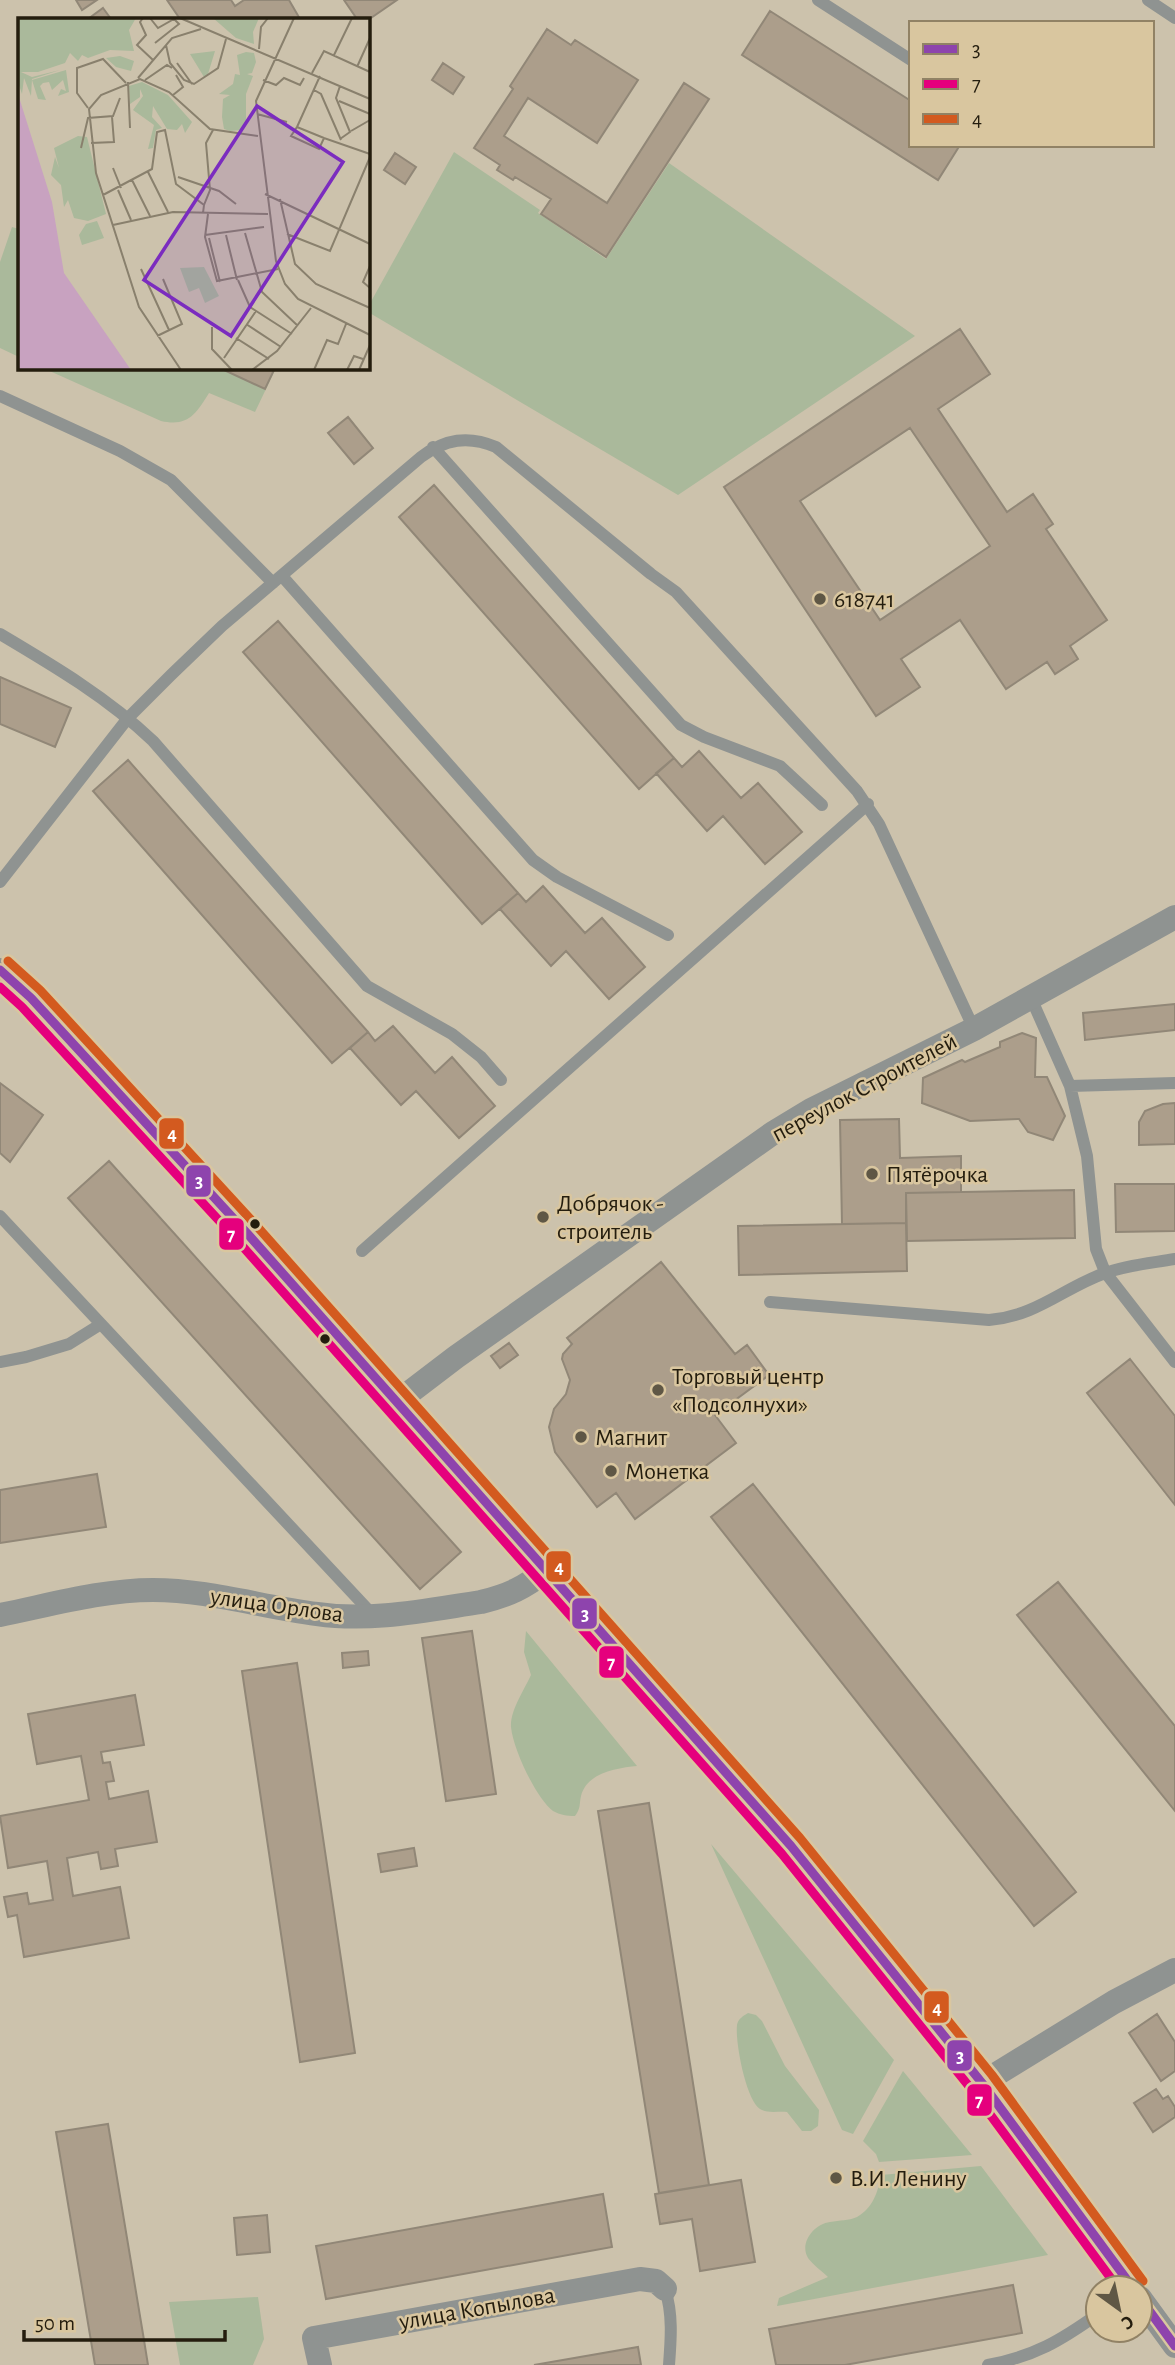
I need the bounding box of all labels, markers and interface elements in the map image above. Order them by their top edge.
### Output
inset map [18,18,369,369]
legend [909,21,1154,147]
text: 3 [972,39,981,60]
text: 7 [972,74,981,95]
text: 4 [972,109,982,130]
place label: 618741 [834,588,895,612]
marker: 618741 [812,591,828,607]
street label: переулок Строителей [768,1029,961,1147]
line badge: 4 [158,1117,185,1150]
text: 4 [167,1125,177,1144]
place label: Пятёрочка [886,1163,988,1187]
line badge: 3 [185,1164,212,1198]
marker: Пятёрочка [864,1166,880,1182]
text: 3 [195,1172,203,1191]
place label: Добрячок - строитель [557,1192,664,1244]
marker: Добрячок - строитель [535,1209,551,1225]
line badge: 7 [218,1217,245,1251]
unlabelled marker [248,1217,262,1231]
text: 7 [227,1226,235,1245]
unlabelled marker [318,1332,332,1346]
place label: Торговый центр «Подсолнухи» [672,1365,824,1417]
marker: Торговый центр «Подсолнухи» [650,1382,666,1398]
place label: Магнит [595,1426,667,1450]
marker: Магнит [573,1429,589,1445]
place label: Монетка [625,1460,710,1484]
marker: Монетка [603,1463,619,1479]
line badge: 4 [545,1550,572,1583]
text: 4 [554,1558,564,1577]
street label: улица Орлова [208,1585,345,1627]
line badge: 3 [571,1597,598,1630]
text: 3 [581,1605,589,1624]
line badge: 7 [598,1645,625,1679]
text: 7 [607,1654,615,1673]
line badge: 4 [923,1990,950,2024]
text: 4 [932,1999,942,2018]
line badge: 3 [946,2039,973,2072]
text: 3 [956,2047,964,2066]
line badge: 7 [966,2083,993,2117]
text: 7 [975,2092,983,2111]
place label: В.И. Ленину [850,2167,967,2191]
marker: В.И. Ленину [828,2170,844,2186]
north arrow [1084,2274,1154,2344]
street label: улица Копылова [396,2283,557,2335]
scale bar [24,2298,226,2342]
text: С [1118,2311,1137,2333]
text: 50 m [35,2313,75,2334]

